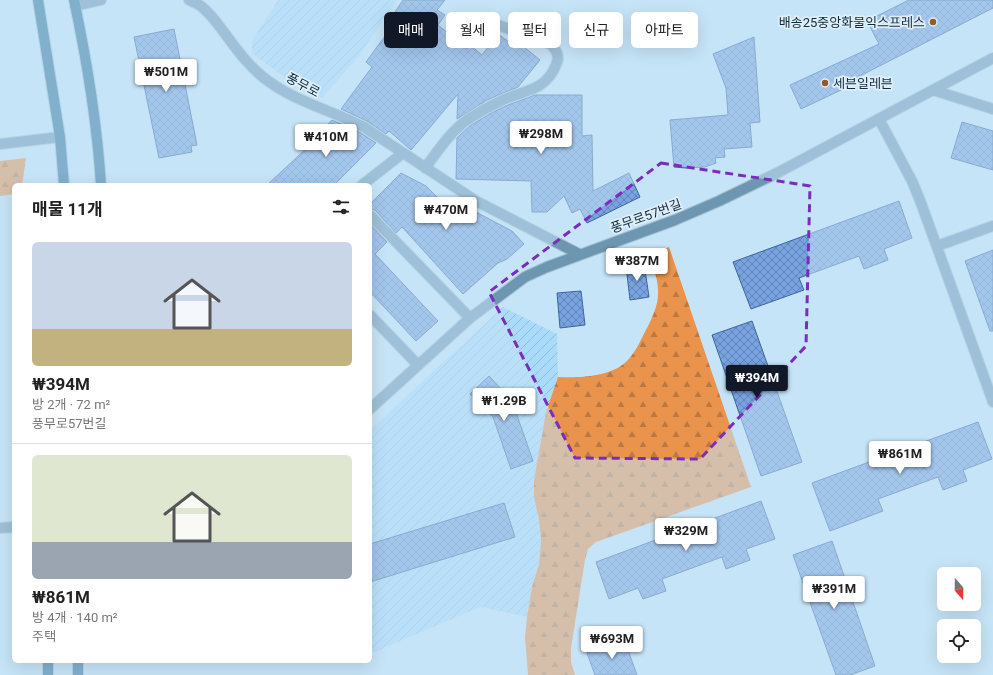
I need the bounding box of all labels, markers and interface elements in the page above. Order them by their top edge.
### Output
chip: 매매 [384,12,438,48]
chip: 월세 [446,12,500,48]
chip: 필터 [508,12,561,48]
chip: 신규 [569,12,623,48]
chip: 아파트 [631,12,698,48]
place label: 배송25중앙화물익스프레스 [779,15,925,30]
marker: 배송25중앙화물익스프레스 [928,17,938,27]
pin: ₩501M [138,59,194,93]
text: ₩501M [144,64,188,79]
street label: 풍무로 [284,70,322,100]
place label: 세븐일레븐 [833,76,893,91]
marker: 세븐일레븐 [820,78,830,88]
pin: ₩298M [513,121,569,155]
pin: ₩410M [298,124,354,158]
text: ₩298M [519,126,563,141]
text: ₩410M [304,129,348,144]
icon: filters [330,196,352,218]
street label: 풍무로57번길 [608,196,684,236]
pin: ₩470M [418,197,474,231]
text: 매물 11개 [32,199,103,219]
text: ₩470M [424,202,468,217]
pin: ₩387M [609,248,665,282]
text: ₩387M [615,253,659,268]
icon: home [156,268,228,340]
pin: ₩394M [729,365,785,399]
text: ₩394M [735,370,779,385]
text: ₩394M [32,374,90,394]
pin: ₩1.29B [471,388,537,422]
text: ₩1.29B [482,393,527,408]
text: 방 2개 · 72 m² [32,397,110,412]
text: 풍무로57번길 [32,416,106,431]
pin: ₩861M [872,441,928,475]
text: ₩861M [878,446,922,461]
icon: home [156,481,228,553]
pin: ₩329M [658,518,714,552]
text: ₩329M [664,523,708,538]
north arrow [937,567,981,611]
map controls [937,567,981,663]
pin: ₩391M [806,576,862,610]
text: ₩391M [812,581,856,596]
text: ₩861M [32,587,90,607]
text: 방 4개 · 140 m² [32,610,118,625]
button: locate [937,619,981,663]
pin: ₩693M [584,626,640,660]
text: 주택 [32,629,56,644]
text: ₩693M [590,631,634,646]

